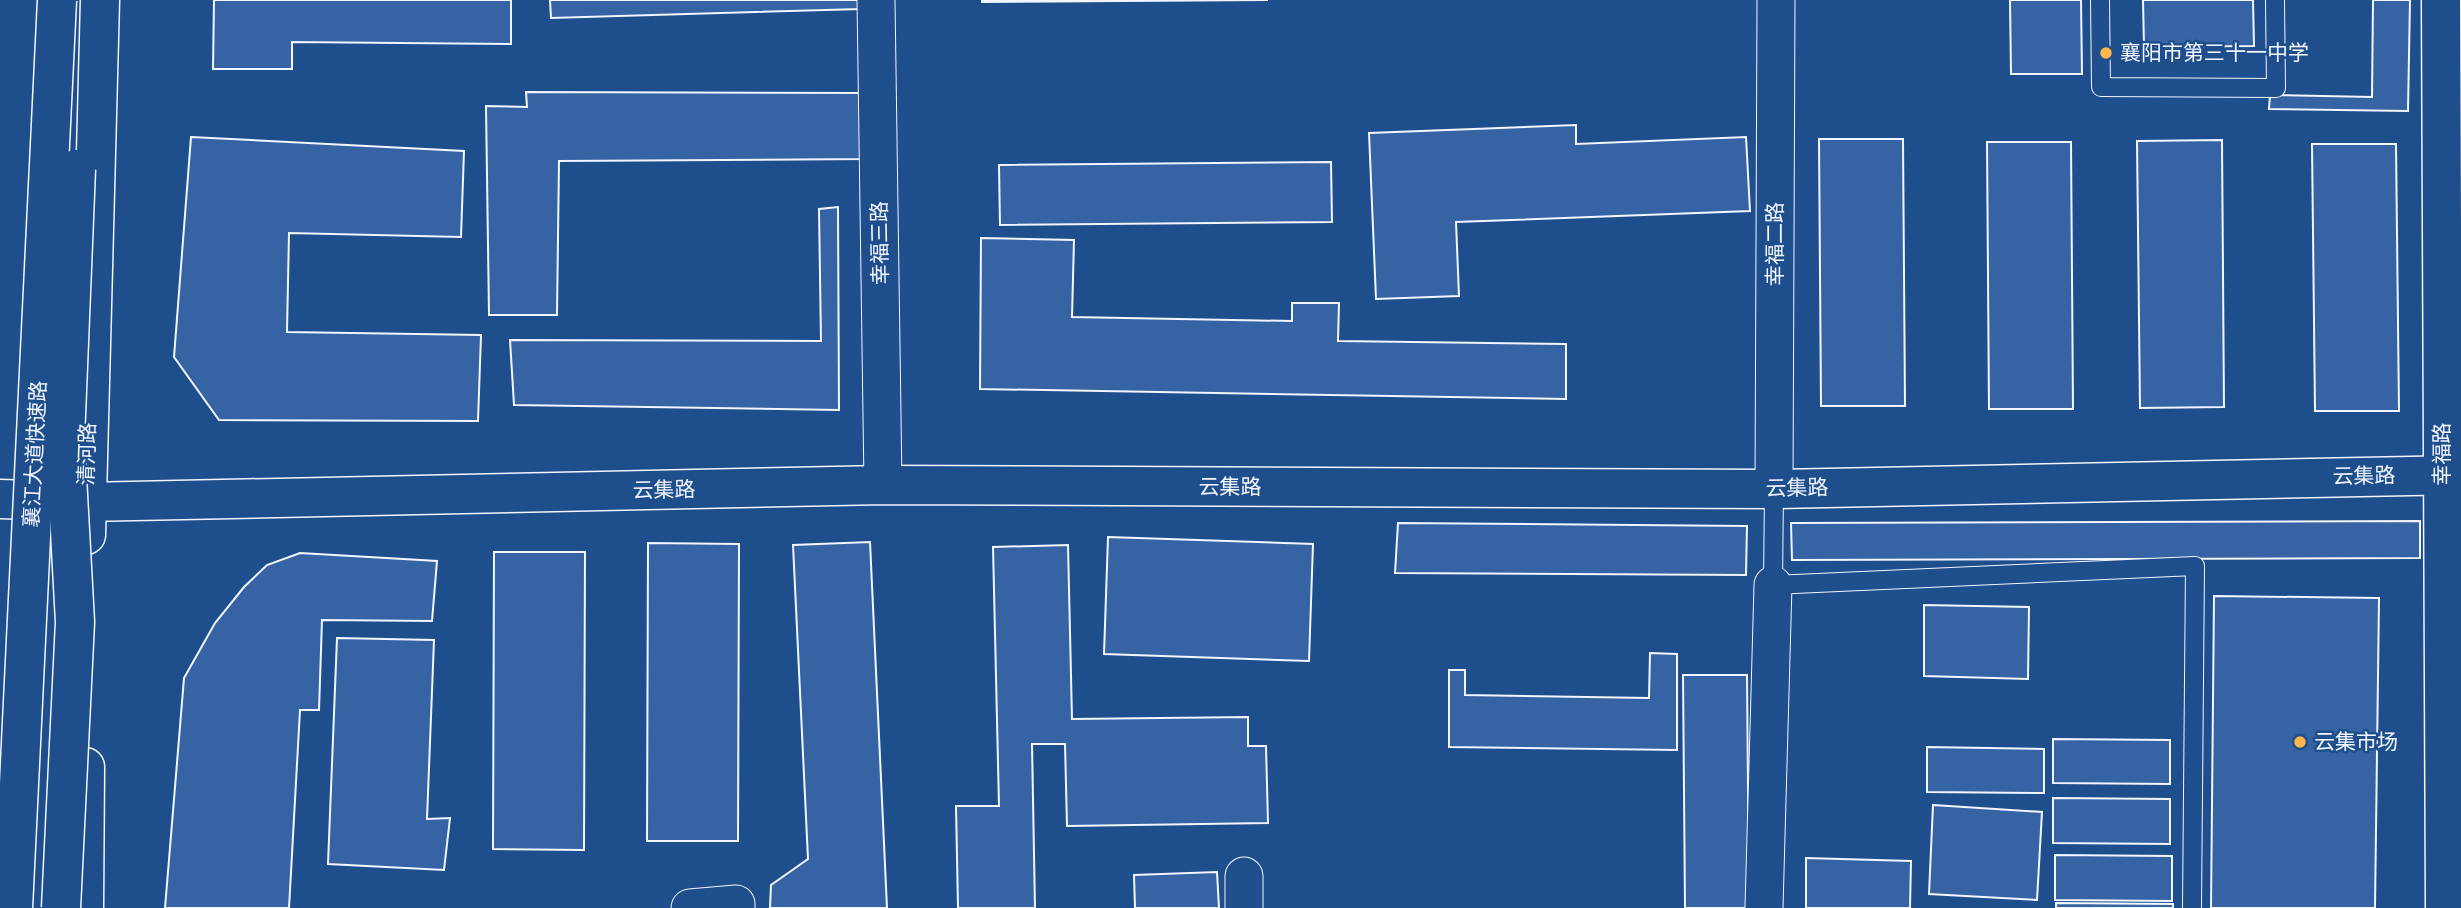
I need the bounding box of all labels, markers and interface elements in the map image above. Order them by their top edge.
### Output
place label: 襄阳市第三十一中学 [2120,40,2309,66]
marker: 襄阳市第三十一中学 [2098,45,2114,61]
street label: 幸福三路 [866,201,894,285]
street label: 幸福二路 [1762,202,1788,286]
street label: 襄江大道快速路 [18,380,52,528]
street label: 清河路 [73,422,101,486]
street label: 幸福路 [2429,423,2455,486]
street label: 云集路 [2332,462,2396,490]
street label: 云集路 [1199,474,1262,500]
street label: 云集路 [1765,474,1829,502]
street label: 云集路 [632,476,696,504]
place label: 云集市场 [2314,729,2398,755]
marker: 云集市场 [2292,734,2308,750]

